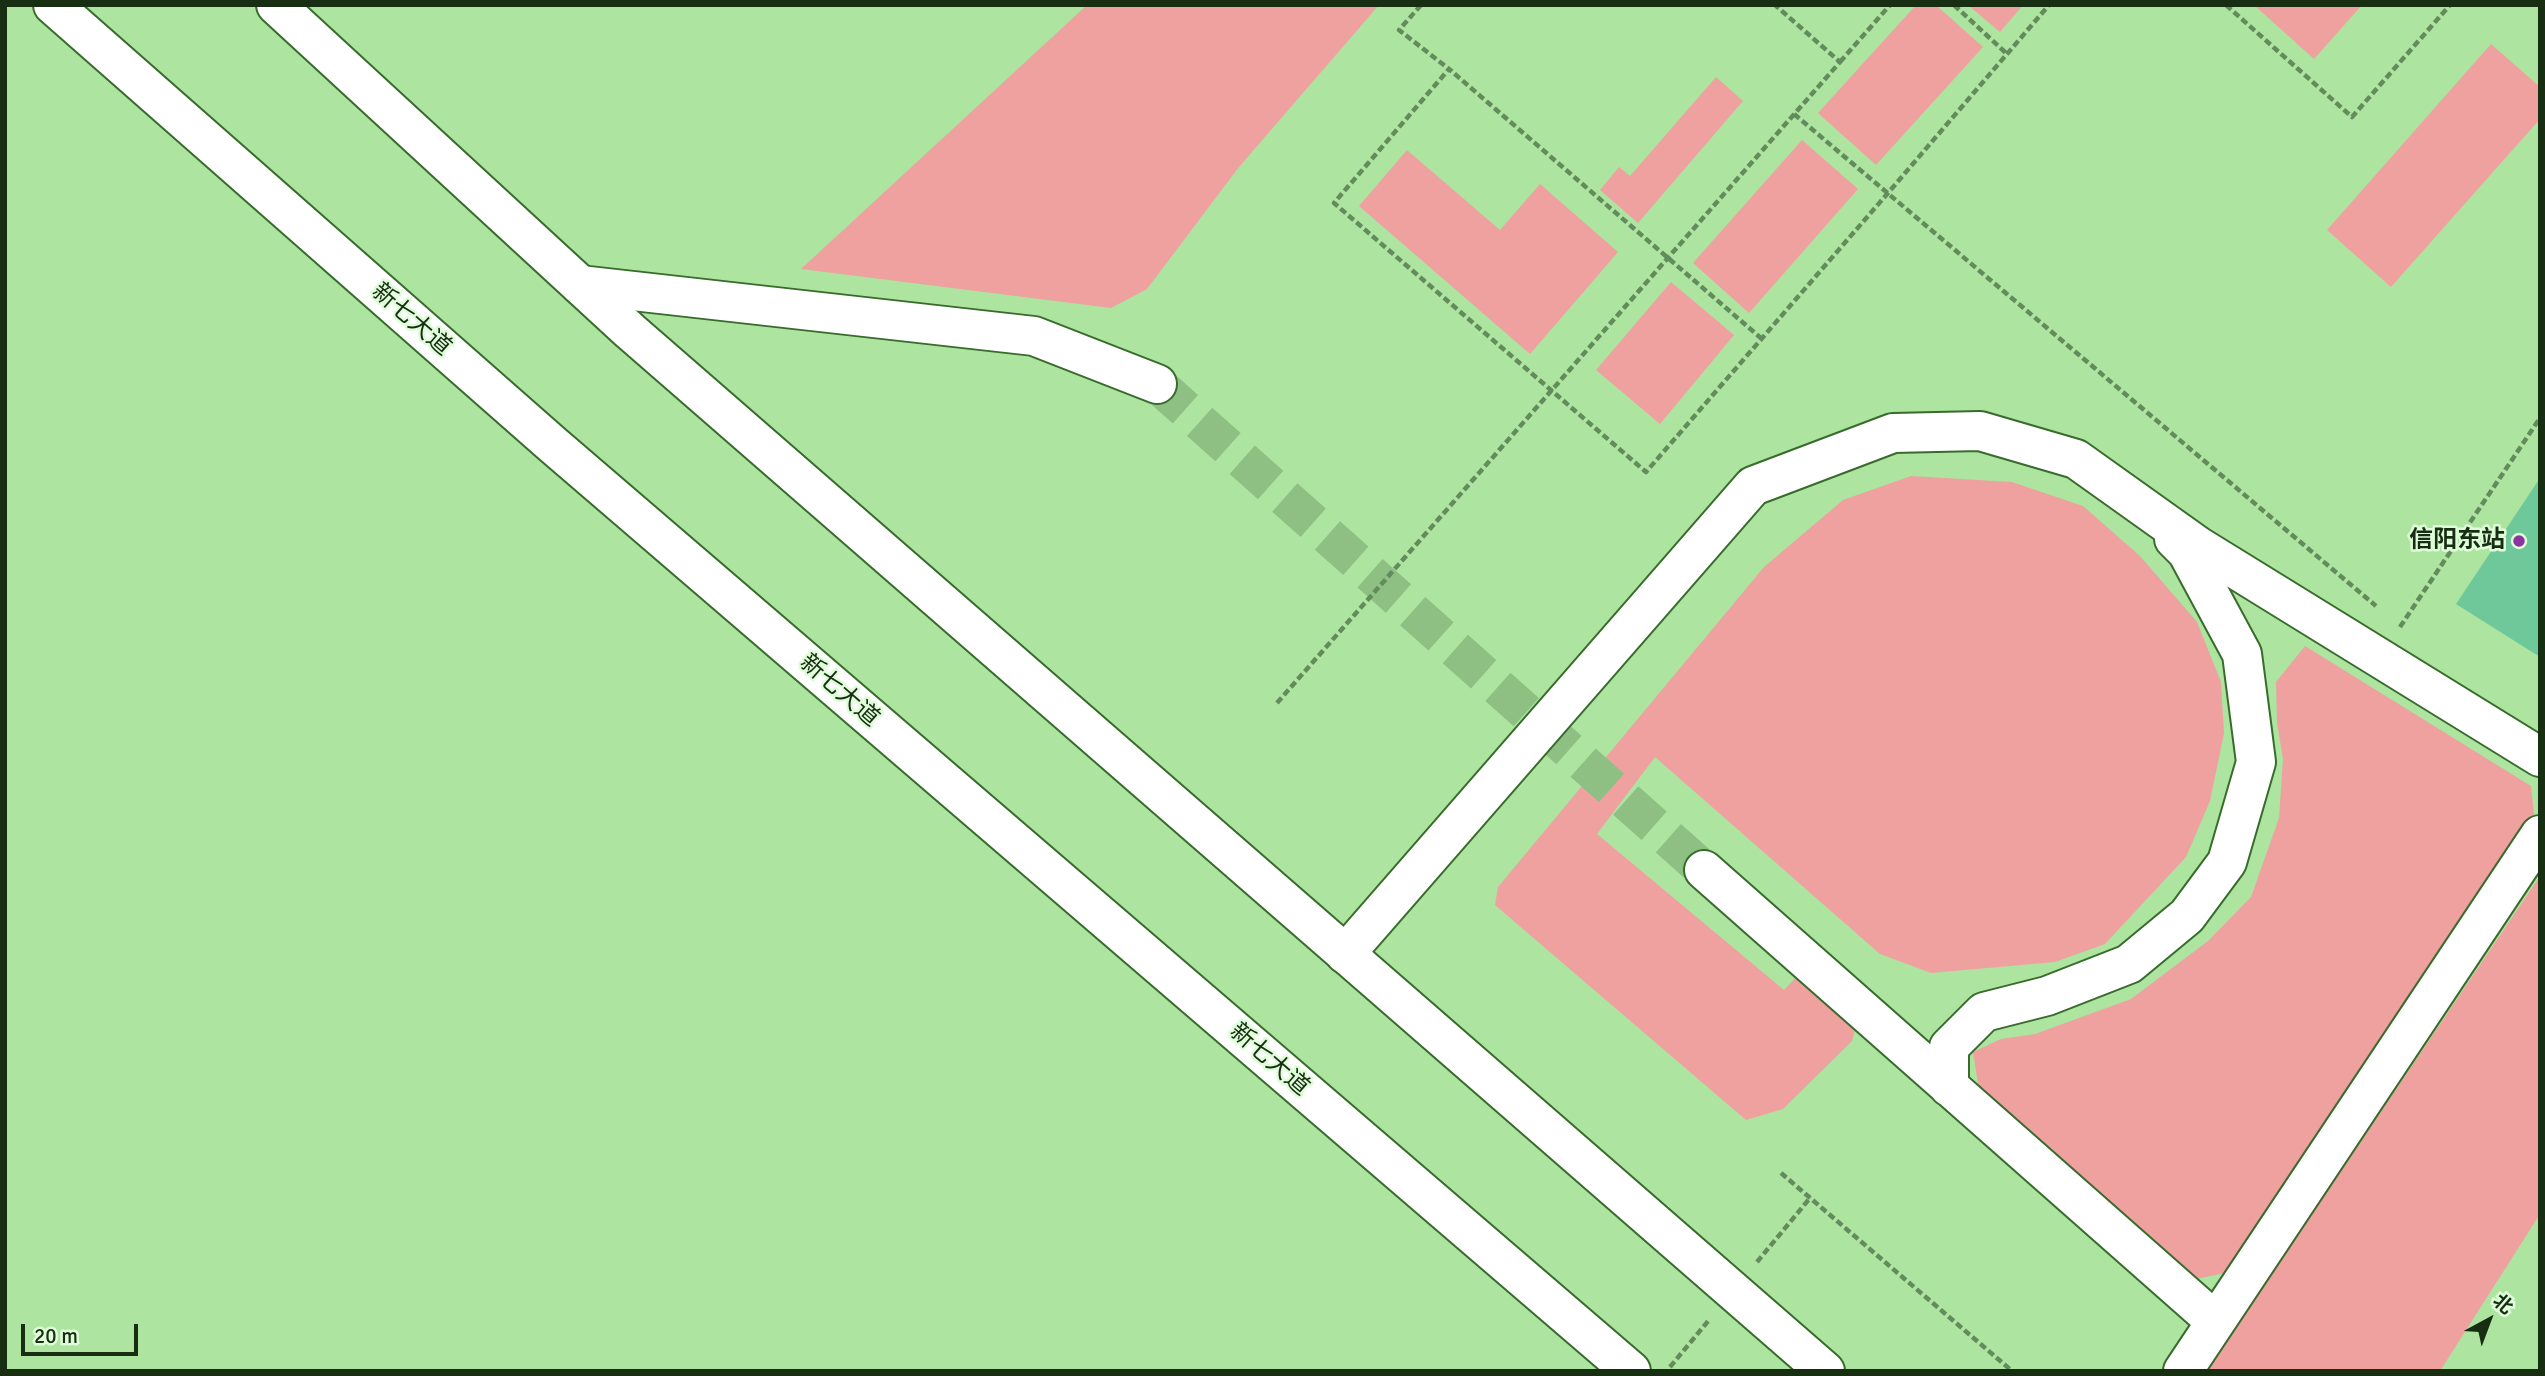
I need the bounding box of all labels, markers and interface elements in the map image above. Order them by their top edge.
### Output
street label: 新七大道 [365,278,457,362]
place label: 信阳东站 [2409,527,2505,555]
marker: 信阳东站 [2511,533,2527,549]
street label: 新七大道 [793,649,885,733]
street label: 新七大道 [1223,1018,1315,1102]
north arrow [2454,1285,2524,1355]
text: 北 [2488,1289,2518,1319]
scale bar [24,1310,142,1354]
text: 20 m [34,1323,78,1349]

